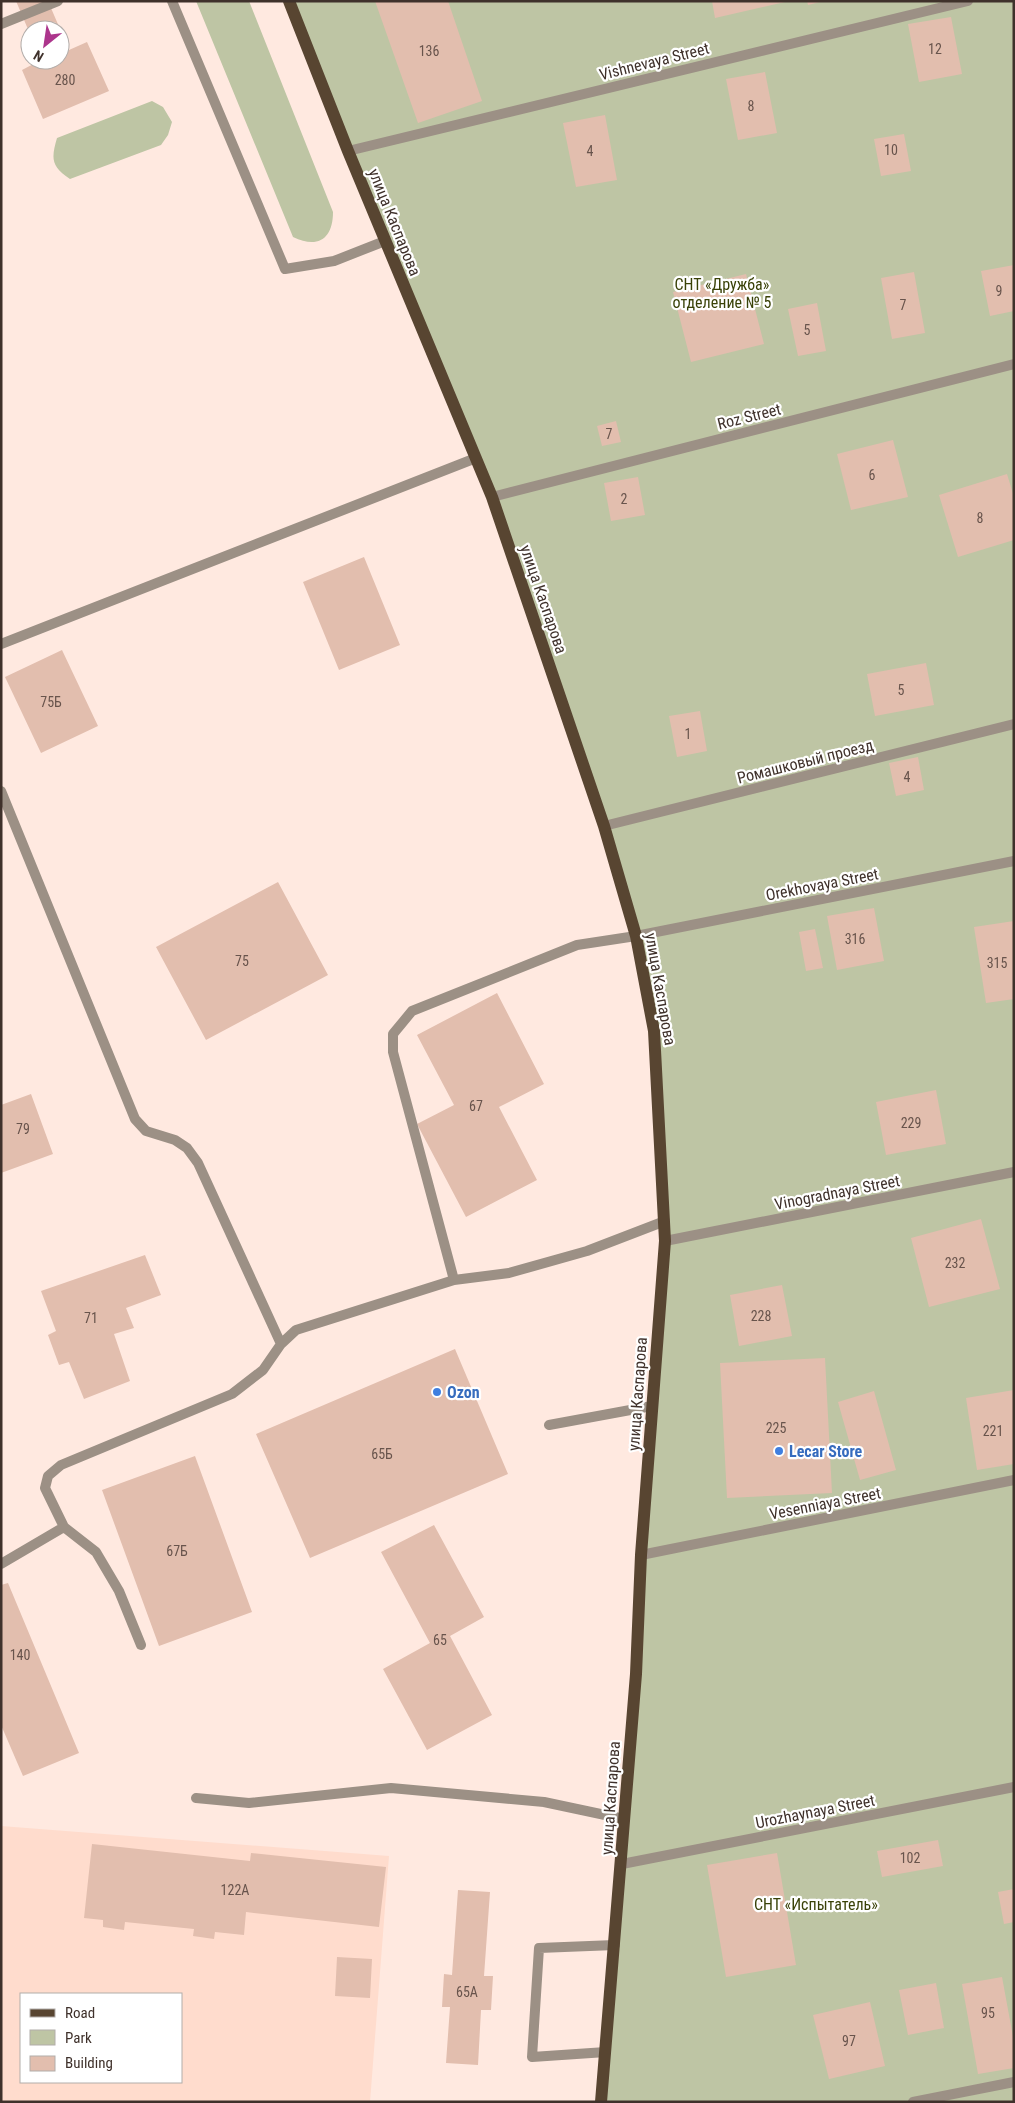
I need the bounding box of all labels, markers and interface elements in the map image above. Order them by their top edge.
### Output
north arrow [20,20,70,70]
street label: Vishnevaya Street [597,39,711,84]
house number: 12 [928,41,942,57]
house number: 136 [419,43,439,59]
text: N [31,47,46,65]
house number: 280 [55,72,75,88]
house number: 8 [748,98,755,114]
house number: 10 [884,142,898,158]
house number: 4 [587,143,594,159]
street label: улица Каспарова [364,166,425,279]
park label: СНТ «Дружба» отделение № 5 [673,275,772,312]
house number: 9 [996,283,1002,299]
house number: 7 [900,297,907,313]
house number: 5 [804,322,811,338]
street label: Roz Street [715,399,783,434]
house number: 7 [606,426,613,442]
house number: 6 [869,467,876,483]
house number: 2 [621,491,628,507]
house number: 8 [977,510,984,526]
street label: улица Каспарова [516,542,571,656]
house number: 5 [898,682,905,698]
house number: 75Б [40,694,62,710]
house number: 1 [685,726,691,742]
street label: Ромашковый проезд [735,735,876,788]
house number: 4 [904,769,911,785]
street label: Orekhovaya Street [764,864,880,905]
street label: улица Каспарова [641,931,680,1047]
house number: 316 [845,931,865,947]
house number: 75 [235,953,249,969]
house number: 315 [987,955,1007,971]
house number: 67 [469,1098,483,1114]
house number: 229 [901,1115,921,1131]
house number: 79 [16,1121,30,1137]
street label: Vinogradnaya Street [773,1171,902,1214]
house number: 232 [945,1255,965,1271]
house number: 228 [751,1308,771,1324]
house number: 71 [84,1310,98,1326]
street label: улица Каспарова [624,1337,651,1451]
place label: Ozon [447,1383,480,1402]
marker: Ozon [431,1386,443,1398]
house number: 225 [766,1420,786,1436]
house number: 221 [983,1423,1003,1439]
place label: Lecar Store [789,1442,863,1461]
marker: Lecar Store [773,1445,785,1457]
house number: 65Б [371,1446,393,1462]
street label: Vesenniaya Street [768,1483,883,1524]
house number: 67Б [166,1543,188,1559]
house number: 65 [433,1632,447,1648]
house number: 140 [10,1647,30,1663]
street label: улица Каспарова [597,1741,624,1855]
street label: Urozhaynaya Street [754,1791,877,1832]
house number: 102 [900,1850,920,1866]
house number: 122А [221,1882,249,1898]
park label: СНТ «Испытатель» [754,1895,878,1914]
house number: 65А [456,1984,478,2000]
legend [20,1993,182,2083]
text: Road [65,2004,95,2022]
house number: 95 [981,2005,995,2021]
text: Park [65,2029,92,2047]
house number: 97 [842,2033,856,2049]
text: Building [65,2054,113,2072]

